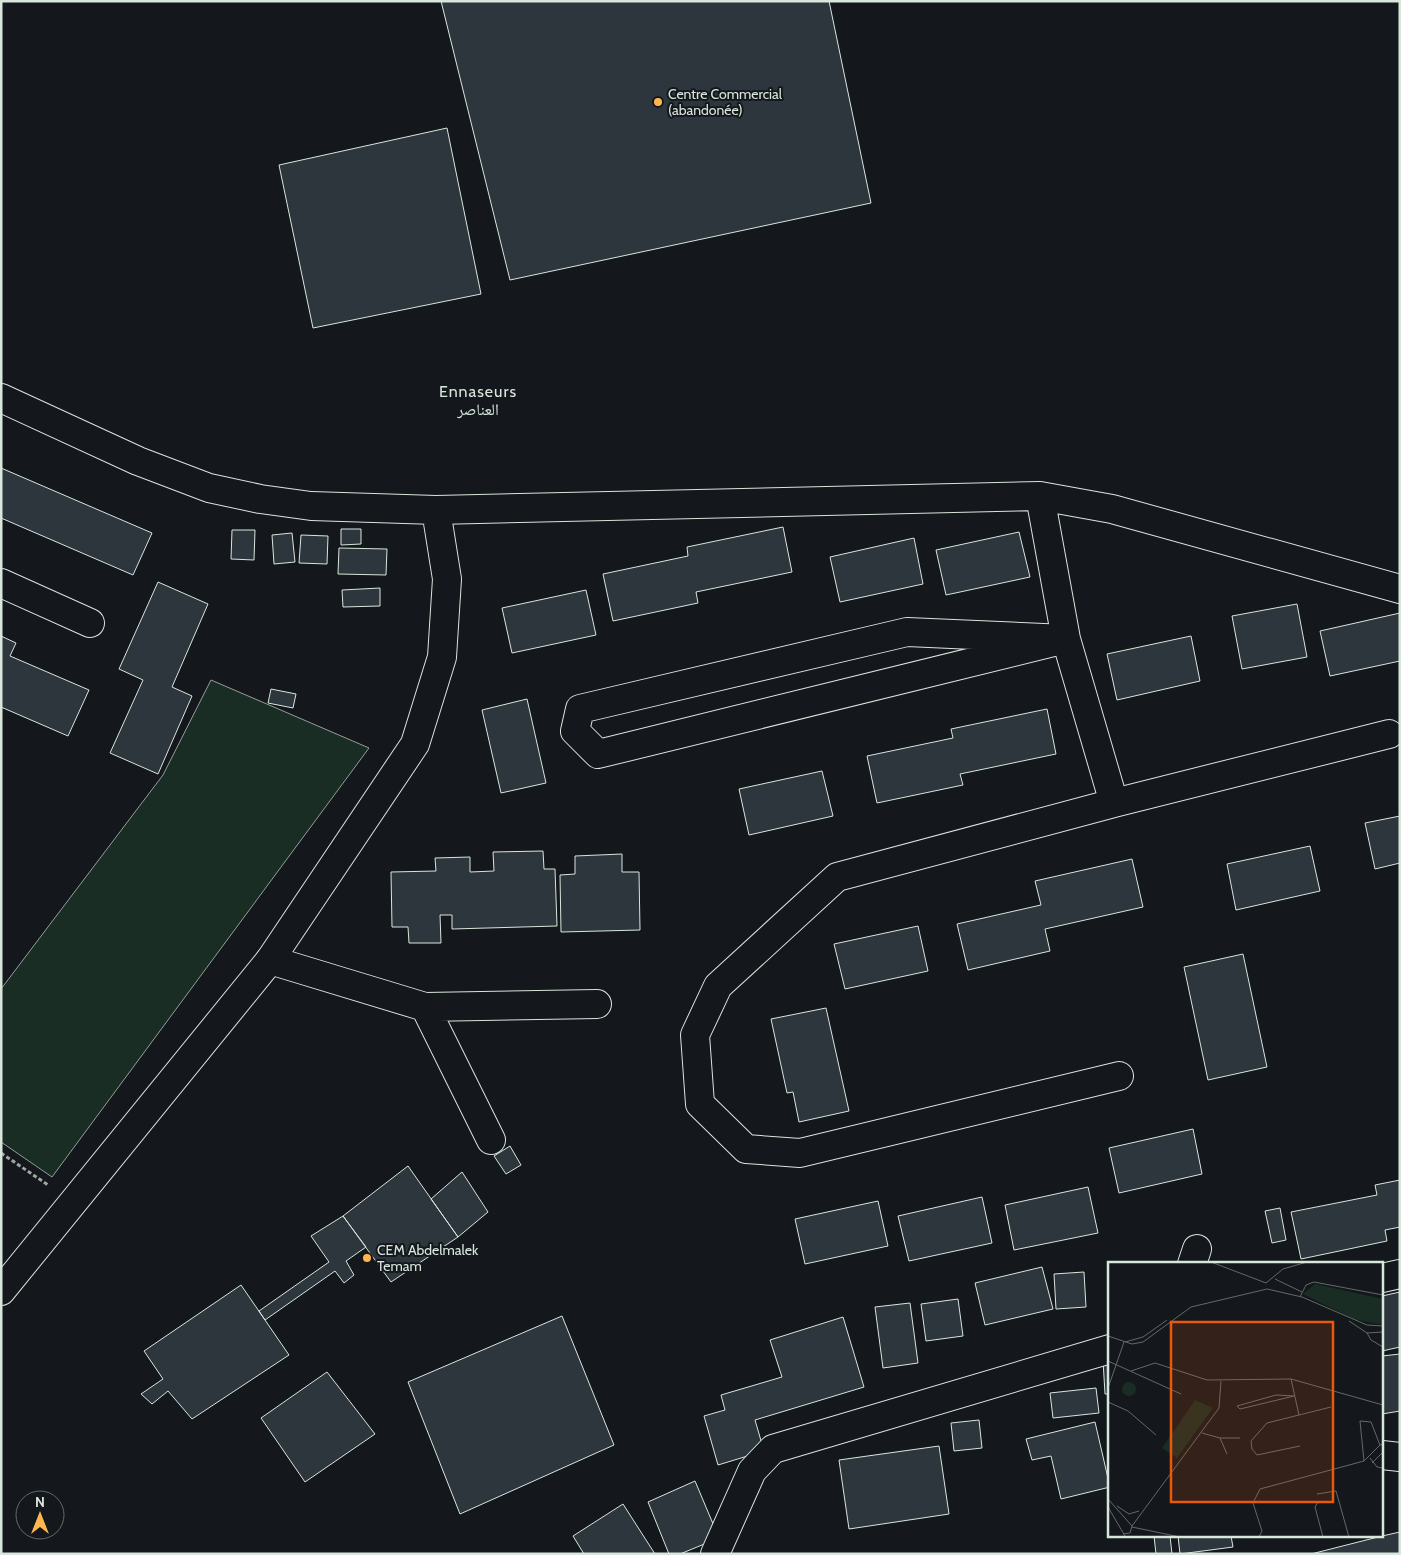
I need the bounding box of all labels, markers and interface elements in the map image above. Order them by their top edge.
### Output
place label: Centre Commercial (abandonée) [668,85,783,119]
marker: Centre Commercial (abandonée) [652,96,664,108]
district label: Ennaseurs العناصر [439,382,517,419]
place label: CEM Abdelmalek Temam [377,1241,479,1275]
marker: CEM Abdelmalek Temam [361,1252,373,1264]
inset map [1108,1262,1384,1538]
north arrow [15,1490,65,1540]
text: N [35,1493,45,1511]

